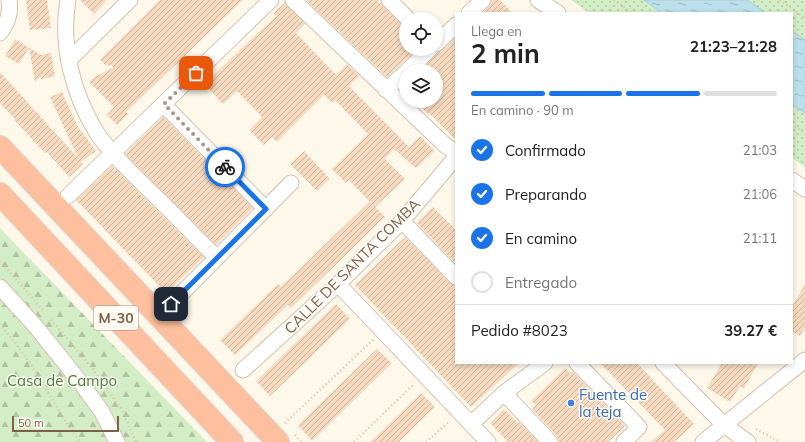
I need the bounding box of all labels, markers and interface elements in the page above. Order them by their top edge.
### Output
map controls [399,12,443,108]
button: locate [399,12,443,56]
text: Llega en [471,23,522,39]
text: 2 min [471,37,540,70]
text: 21:23–21:28 [690,37,777,56]
pin [179,56,213,90]
icon: bag [185,62,207,84]
button: layers [399,64,443,108]
text: En camino · 90 m [471,102,574,118]
icon: check [471,139,493,161]
text: Confirmado [505,141,586,160]
text: 21:03 [743,142,777,158]
courier [205,147,245,187]
icon: bike [214,156,236,178]
icon: check [471,183,493,205]
text: Preparando [505,185,587,204]
text: 21:06 [743,186,777,202]
street label: CALLE DE SANTA COMBA [280,194,424,338]
icon: check [471,227,493,249]
text: En camino [505,229,577,248]
text: 21:11 [743,230,777,246]
text: Entregado [505,273,577,292]
pin [154,287,188,321]
icon: home [160,293,182,315]
road number: M-30 [94,306,138,330]
text: Pedido #8023 [471,321,568,340]
text: 39.27 € [724,321,777,340]
park label: Casa de Campo [7,371,117,390]
place label: Fuente de la teja [579,385,647,421]
marker: Fuente de la teja [566,398,576,408]
scale bar [12,414,119,433]
text: 50 m [18,416,44,430]

